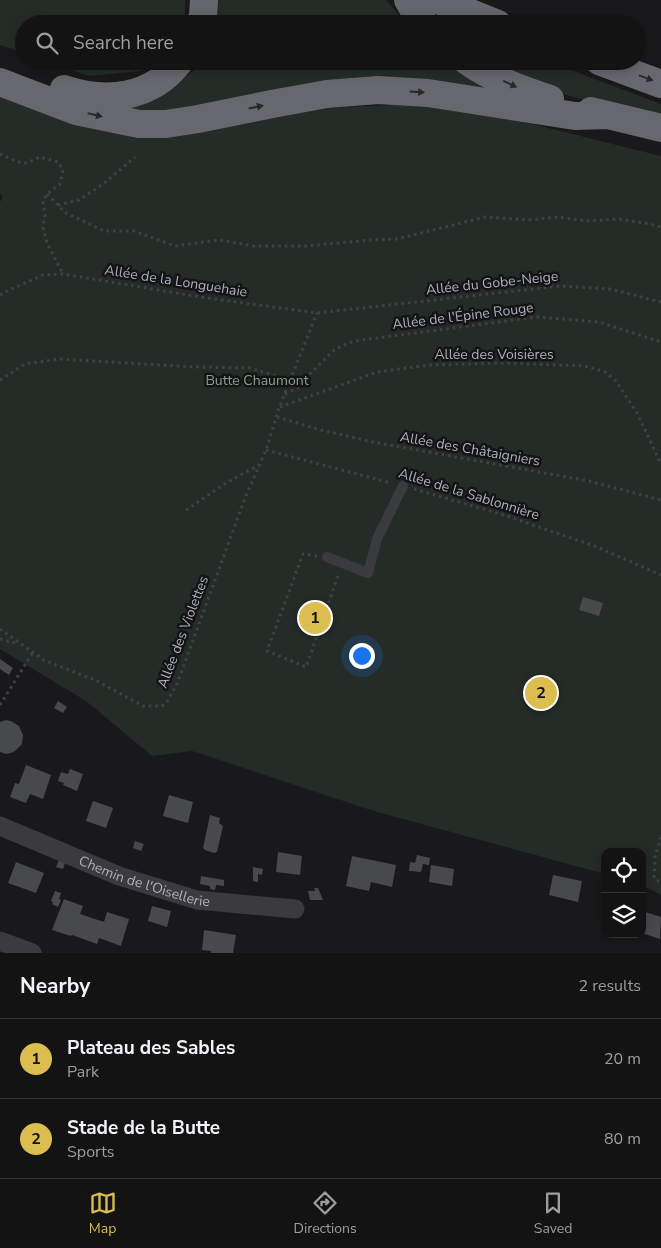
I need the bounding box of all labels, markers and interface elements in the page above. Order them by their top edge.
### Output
search box [15,15,646,70]
icon: search [33,29,61,57]
text: Search here [73,30,174,56]
one-way arrow [639,75,654,82]
one-way arrow [503,81,517,89]
one-way arrow [409,89,425,97]
one-way arrow [248,103,263,111]
one-way arrow [88,112,104,120]
street label: Allée de la Longuehaie [103,260,249,302]
street label: Allée du Gobe-Neige [425,267,559,299]
street label: Allée de l'Épine Rouge [391,298,535,334]
street label: Allée des Voisières [434,345,554,364]
park label: Butte Chaumont [205,371,309,390]
street label: Allée des Châtaigniers [399,427,542,471]
street label: Allée de la Sablonnière [396,464,542,524]
street label: Allée des Violettes [153,573,213,691]
pin: 1 [299,599,331,637]
your location [349,643,375,669]
pin: 2 [525,674,557,712]
map controls [601,848,646,938]
button: locate [601,848,646,893]
street label: Chemin de l'Oisellerie [76,851,211,911]
button: layers [601,893,646,938]
text: Nearby [20,972,90,1000]
text: 2 results [579,975,641,997]
text: Plateau des Sables [67,1035,235,1061]
text: 1 [31,1048,41,1070]
text: 20 m [604,1048,641,1070]
text: Park [67,1061,99,1083]
text: Stade de la Butte [67,1115,220,1141]
text: 2 [31,1128,41,1150]
text: 80 m [604,1128,641,1150]
text: Sports [67,1141,115,1163]
tab: Map [89,1189,117,1238]
tab: Directions [294,1189,357,1238]
tab: Saved [534,1189,572,1238]

